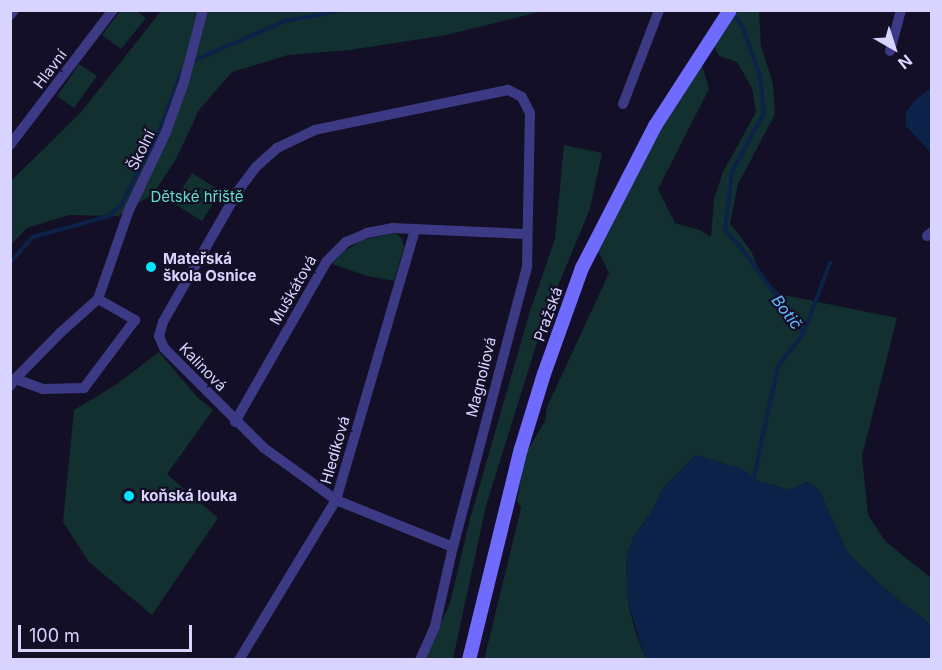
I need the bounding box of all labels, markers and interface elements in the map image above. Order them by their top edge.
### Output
north arrow [864,18,924,78]
street label: Hlavní [30,46,70,92]
text: N [894,50,916,74]
street label: Školní [124,127,158,173]
park label: Dětské hřiště [151,188,243,206]
place label: Mateřská škola Osnice [163,249,256,284]
street label: Muškátová [266,252,320,328]
marker: Mateřská škola Osnice [144,260,158,274]
street label: Pražská [530,284,566,344]
water label: Botič [768,291,806,333]
street label: Magnoliová [462,335,500,419]
street label: Kalinová [176,339,230,395]
street label: Hledíková [317,414,353,486]
place label: koňská louka [141,487,237,505]
marker: koňská louka [122,489,136,503]
scale bar [21,613,195,651]
text: 100 m [29,625,80,646]

